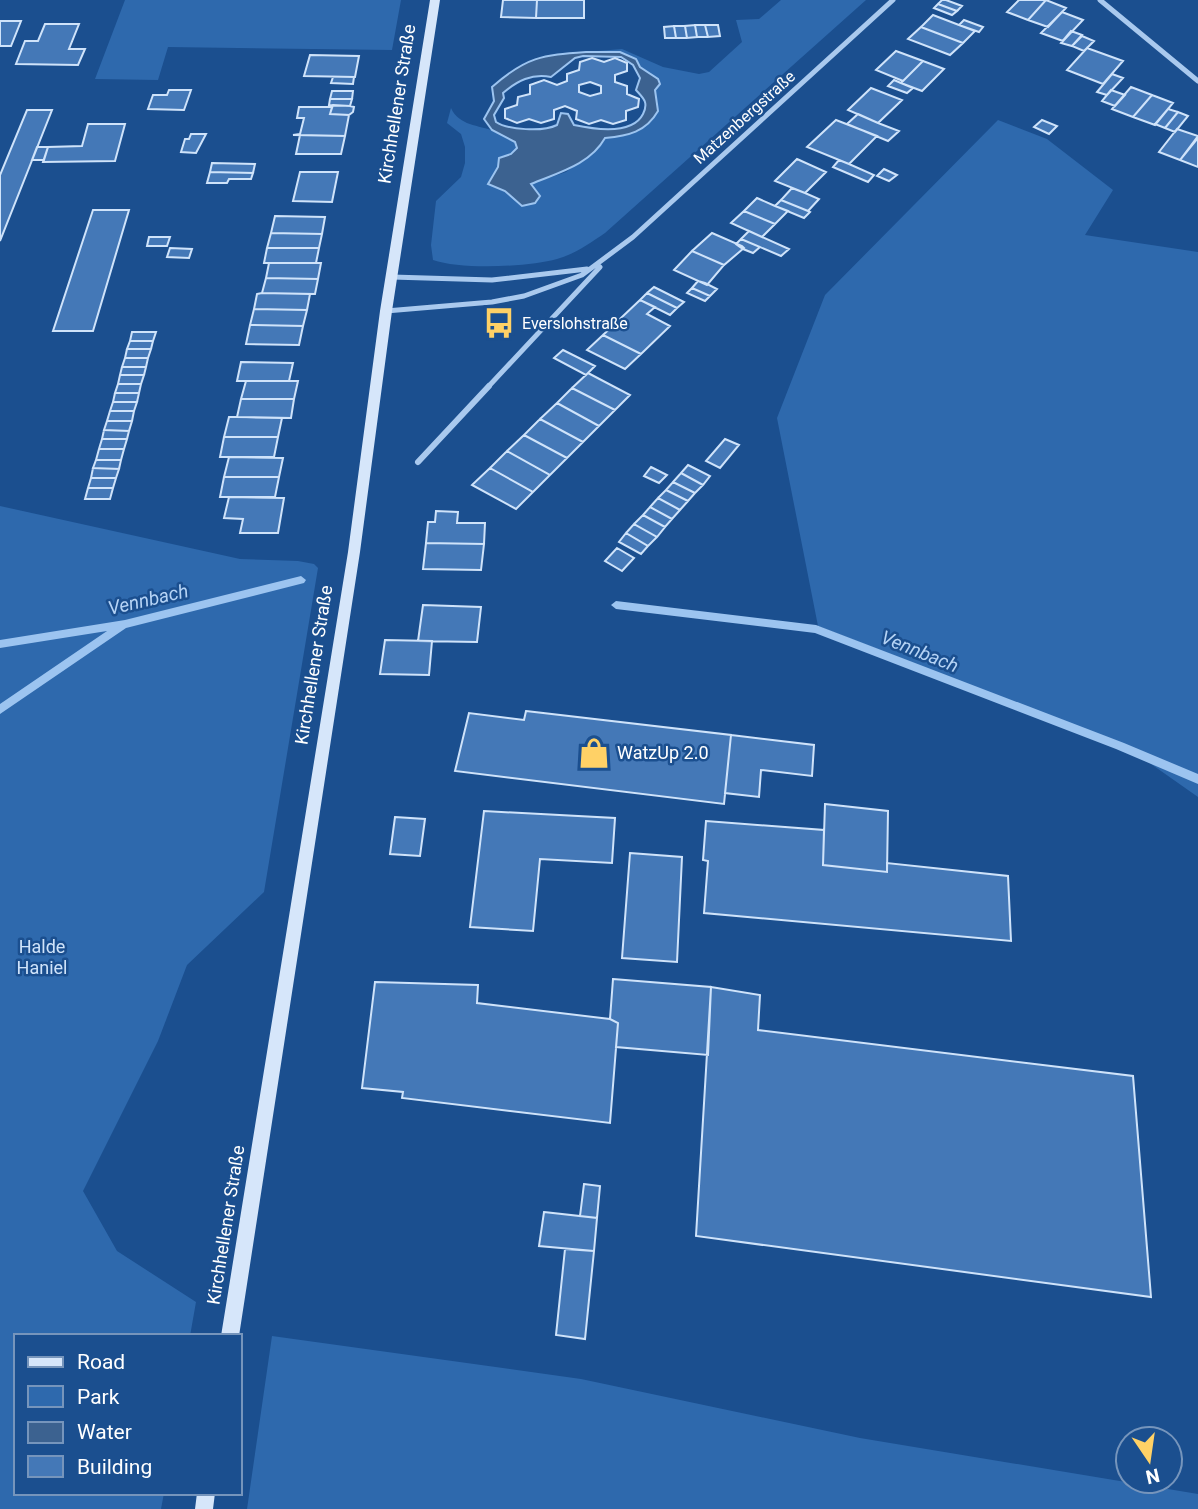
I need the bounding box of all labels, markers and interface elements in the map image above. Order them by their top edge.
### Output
street label: Kirchhellener Straße [374,23,419,185]
street label: Matzenbergstraße [690,67,799,168]
bus stop icon: Everslohstraße [482,306,516,340]
place label: Everslohstraße [522,314,628,333]
water label: Vennbach [106,579,190,620]
street label: Kirchhellener Straße [291,584,336,746]
water label: Vennbach [878,626,962,677]
shop icon: WatzUp 2.0 [577,736,611,770]
place label: WatzUp 2.0 [617,742,709,763]
park label: Halde Haniel [17,936,67,978]
street label: Kirchhellener Straße [203,1144,248,1306]
legend [14,1334,242,1495]
text: Road [77,1350,125,1374]
text: Park [77,1385,120,1409]
text: Water [77,1420,132,1444]
north arrow [1114,1425,1184,1495]
text: Building [77,1455,152,1479]
text: N [1144,1463,1162,1489]

